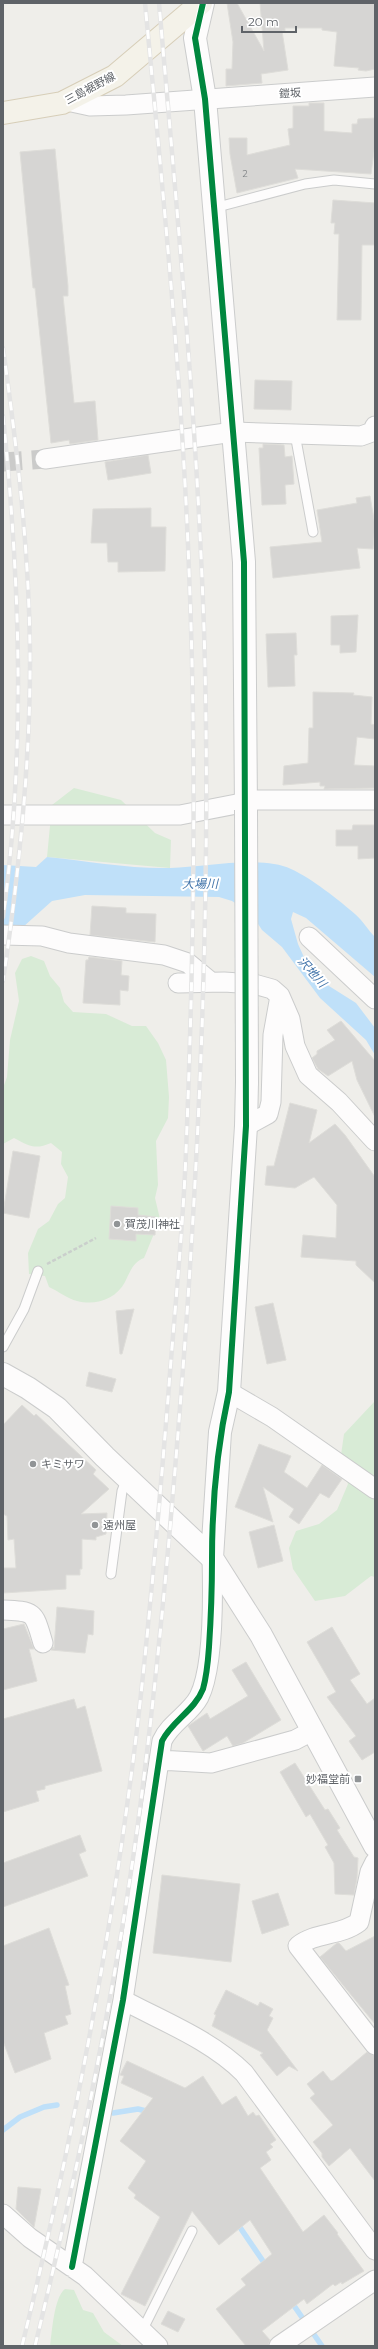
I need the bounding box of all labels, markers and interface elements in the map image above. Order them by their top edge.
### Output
scale bar [242,8,296,34]
text: 20 m [248,14,279,29]
street label: 三島裾野線 [62,69,118,107]
street label: 鎧坂 [279,85,301,101]
house number: 2 [242,168,248,179]
water label: 大場川 [182,876,220,891]
water label: 沢地川 [295,953,331,992]
place label: 賀茂川神社 [125,1217,180,1231]
marker: 賀茂川神社 [112,1219,122,1229]
place label: キミサワ [41,1457,85,1471]
marker: キミサワ [28,1459,38,1469]
place label: 遠州屋 [103,1518,136,1532]
marker: 遠州屋 [90,1520,100,1530]
place label: 妙福堂前 [306,1772,350,1786]
marker: 妙福堂前 [353,1774,363,1784]

